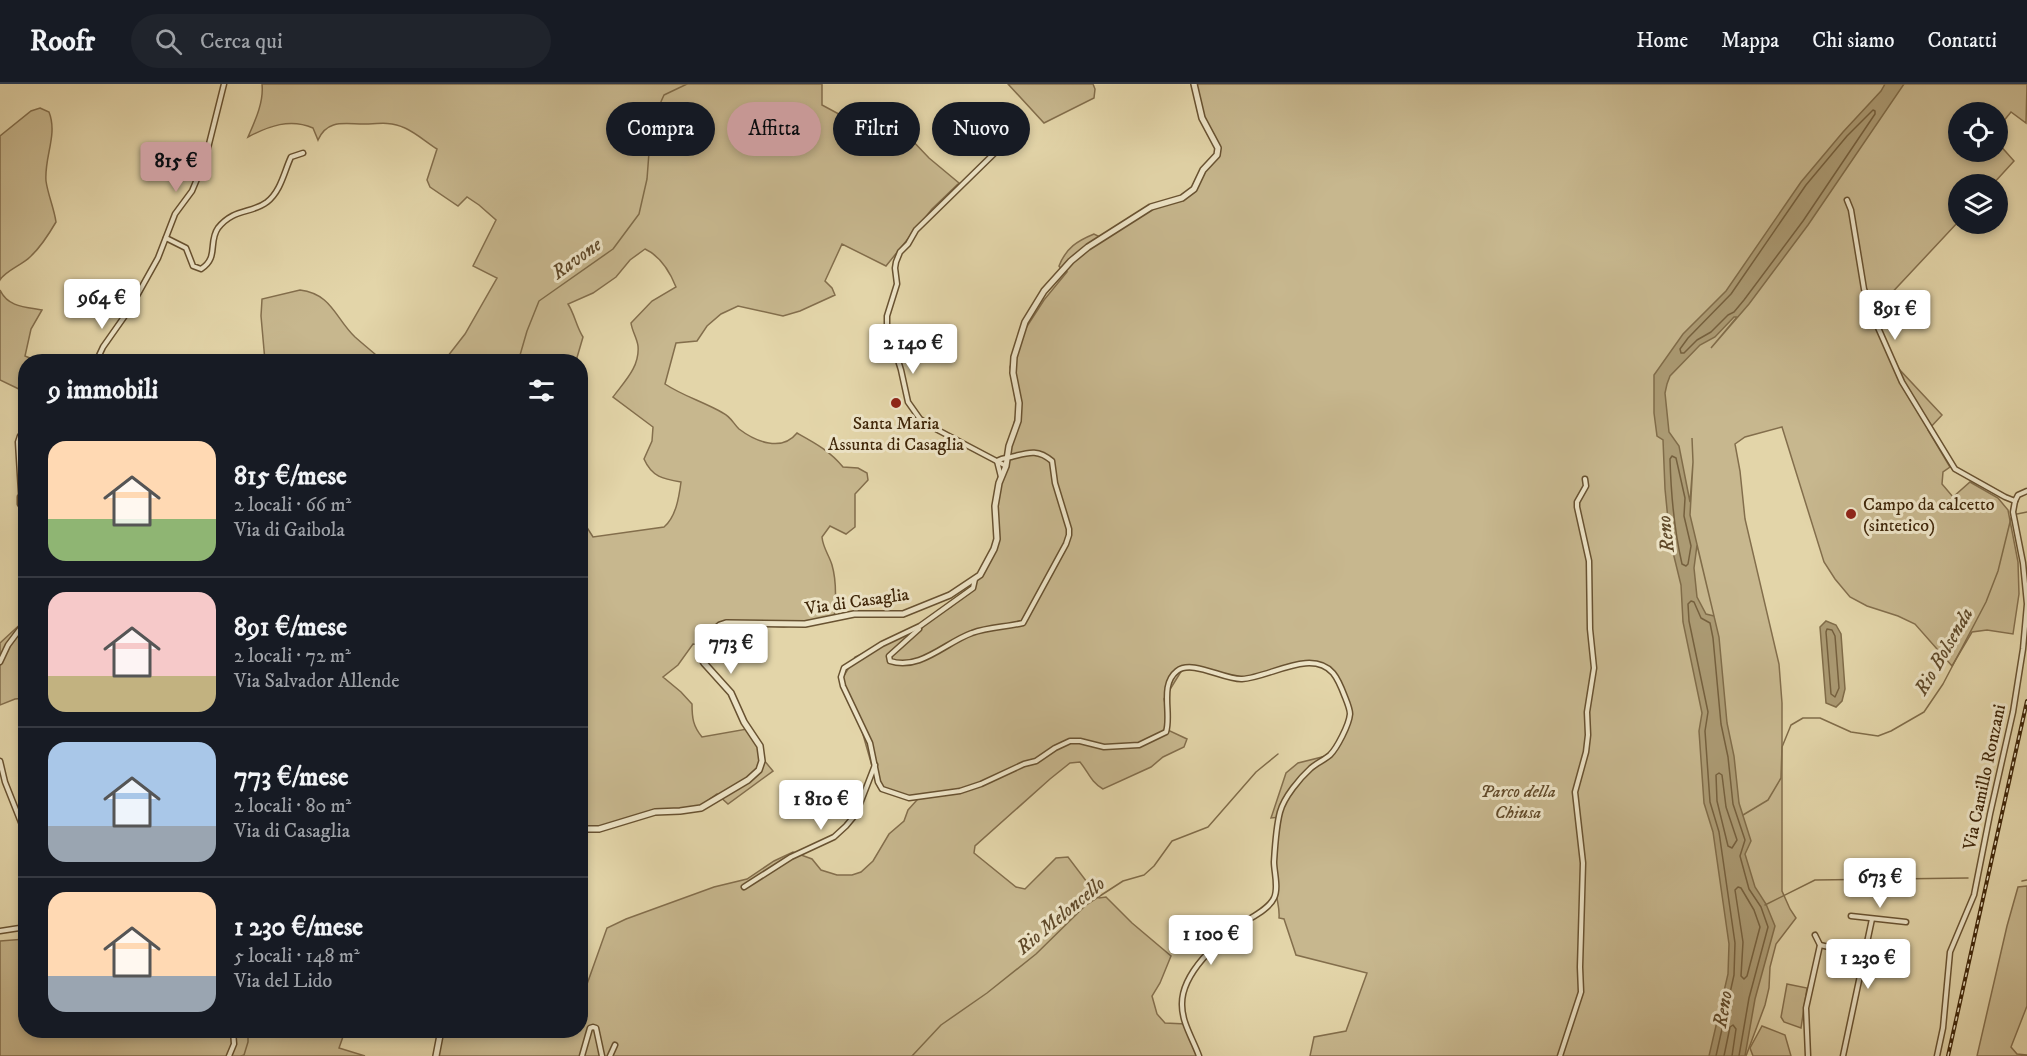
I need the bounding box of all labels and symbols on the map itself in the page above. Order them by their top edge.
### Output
pin: 815 € [134,142,218,193]
water label: Ravone [546,232,608,286]
pin: 964 € [60,279,144,330]
pin: 891 € [1853,290,1937,341]
pin: 2 140 € [858,324,968,375]
marker: Santa Maria Assunta di Casaglia [889,396,903,410]
place label: Santa Maria Assunta di Casaglia [828,413,964,456]
place label: Campo da calcetto (sintetico) [1863,494,1995,537]
marker: Campo da calcetto (sintetico) [1844,507,1858,521]
water label: Reno [1652,514,1681,555]
street label: Via di Casaglia [803,584,911,620]
water label: Rio Bolsenda [1909,604,1979,701]
pin: 773 € [689,624,773,675]
street label: Via Camillo Ronzani [1959,702,2011,853]
pin: 1 810 € [766,780,876,831]
park label: Parco della Chiusa [1480,781,1556,824]
pin: 673 € [1838,858,1922,909]
water label: Rio Meloncello [1011,872,1111,961]
pin: 1 100 € [1156,915,1266,966]
pin: 1 230 € [1813,939,1923,990]
water label: Reno [1708,989,1739,1031]

